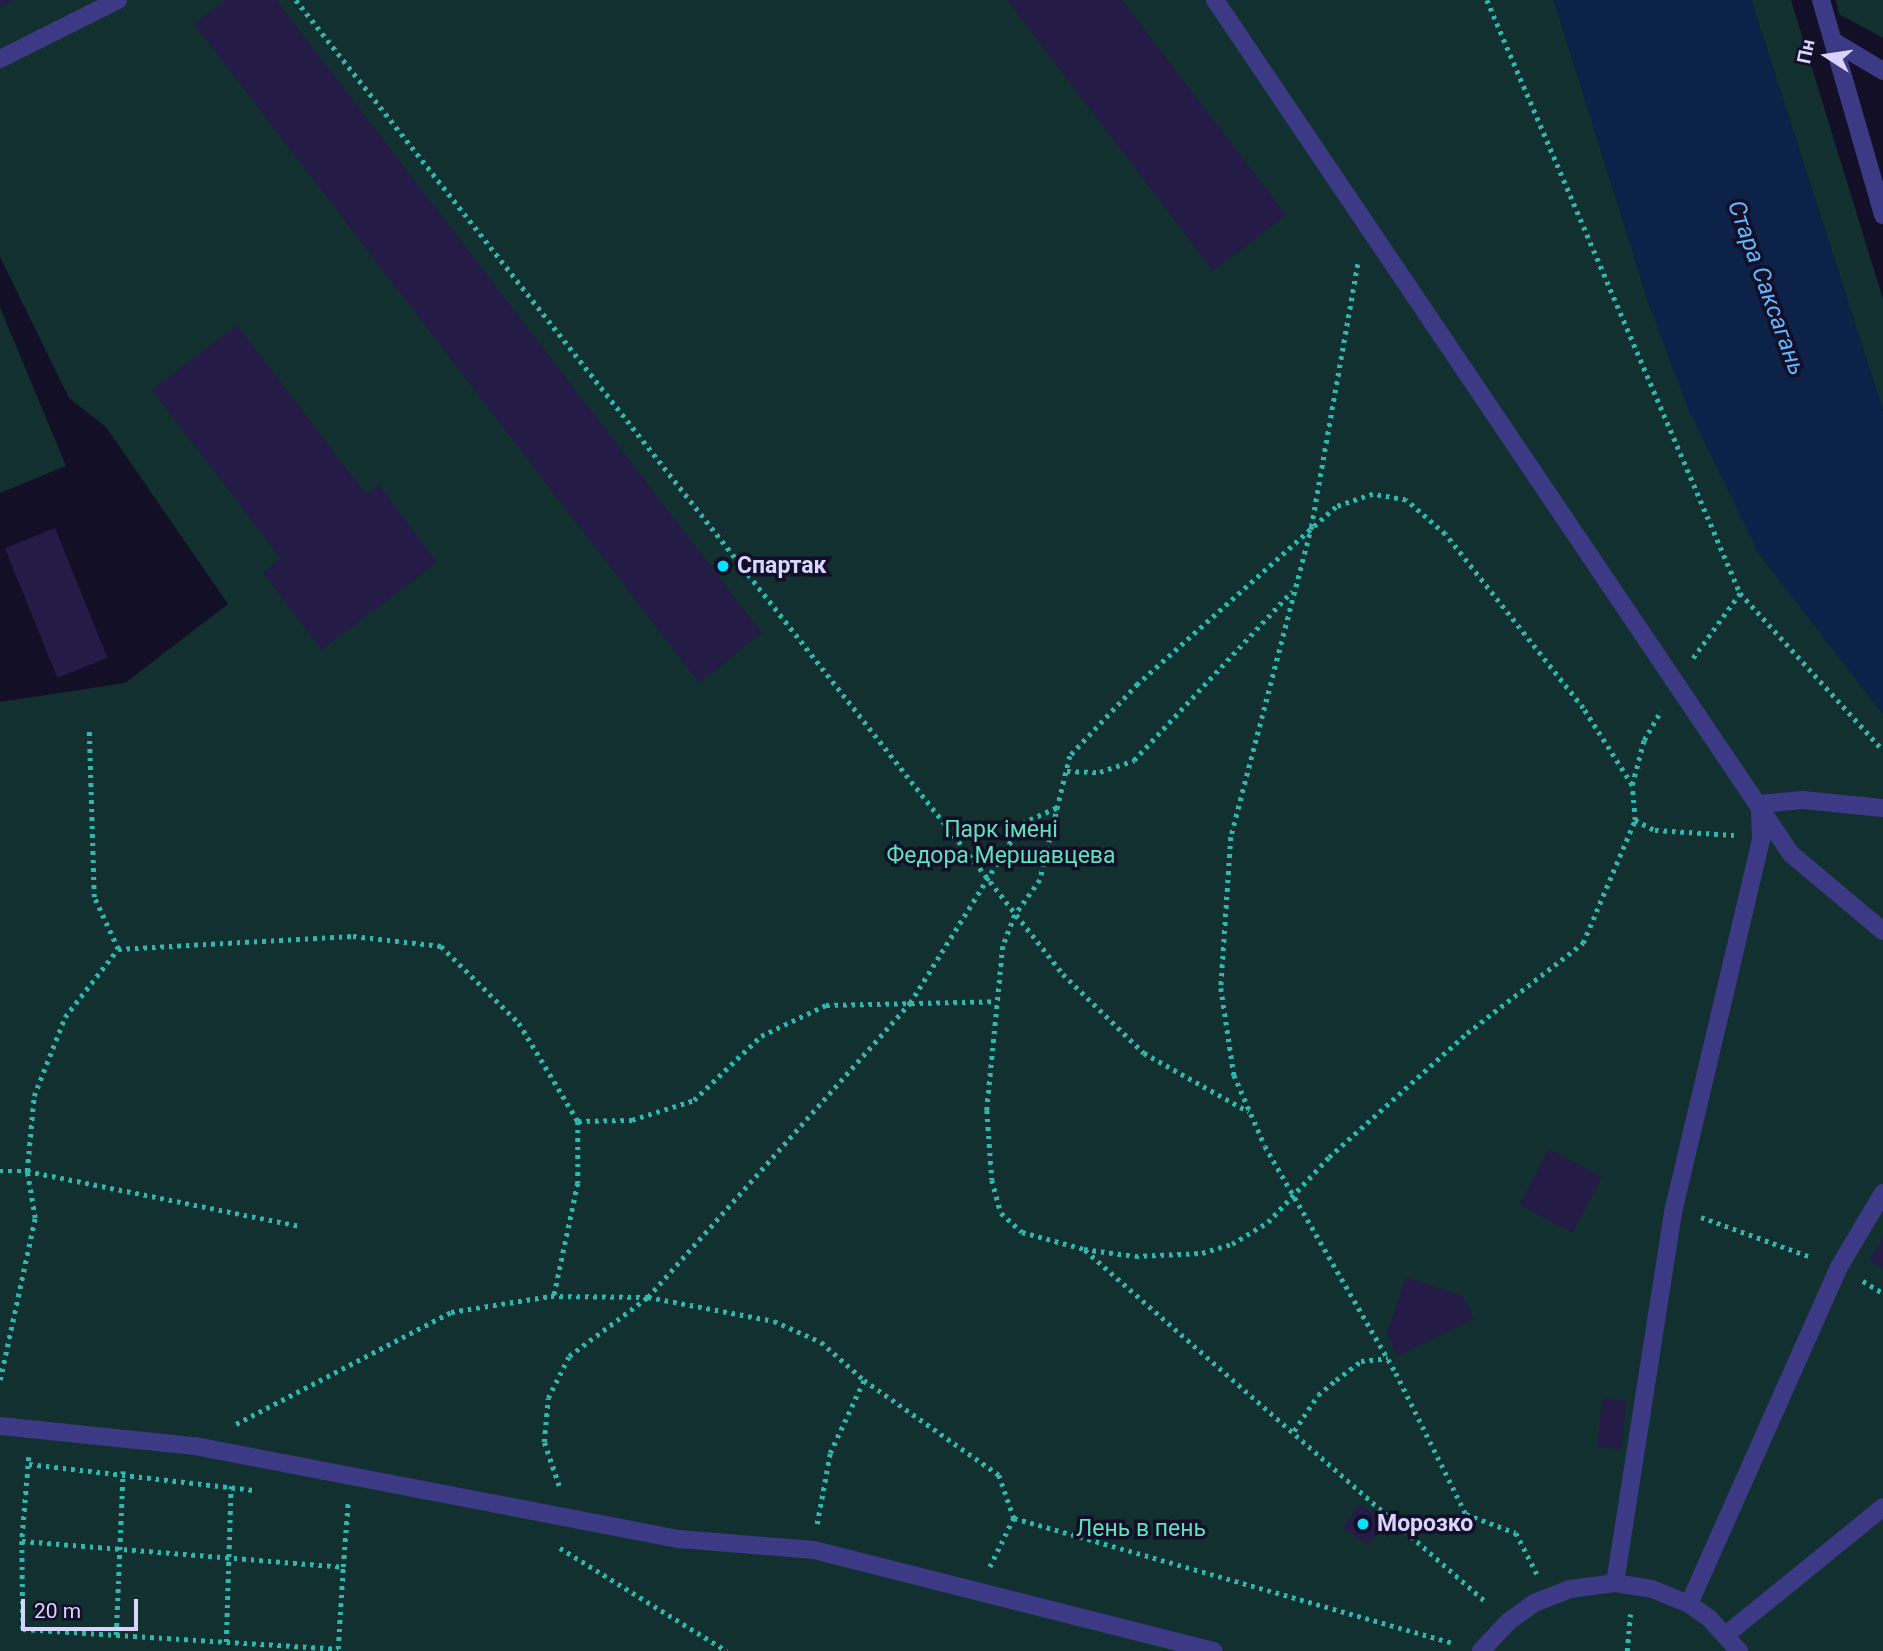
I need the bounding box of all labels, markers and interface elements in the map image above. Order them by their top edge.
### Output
north arrow [1792,21,1862,91]
text: Пн [1792,37,1820,66]
water label: Стара Саксагань [1721,197,1811,379]
place label: Спартак [737,552,827,580]
marker: Спартак [715,558,731,574]
park label: Парк імені Федора Мершавцева [886,816,1116,870]
place label: Морозко [1377,1510,1473,1538]
park label: Лень в пень [1076,1515,1206,1543]
marker: Морозко [1355,1516,1371,1532]
scale bar [24,1584,142,1628]
text: 20 m [34,1599,81,1623]

